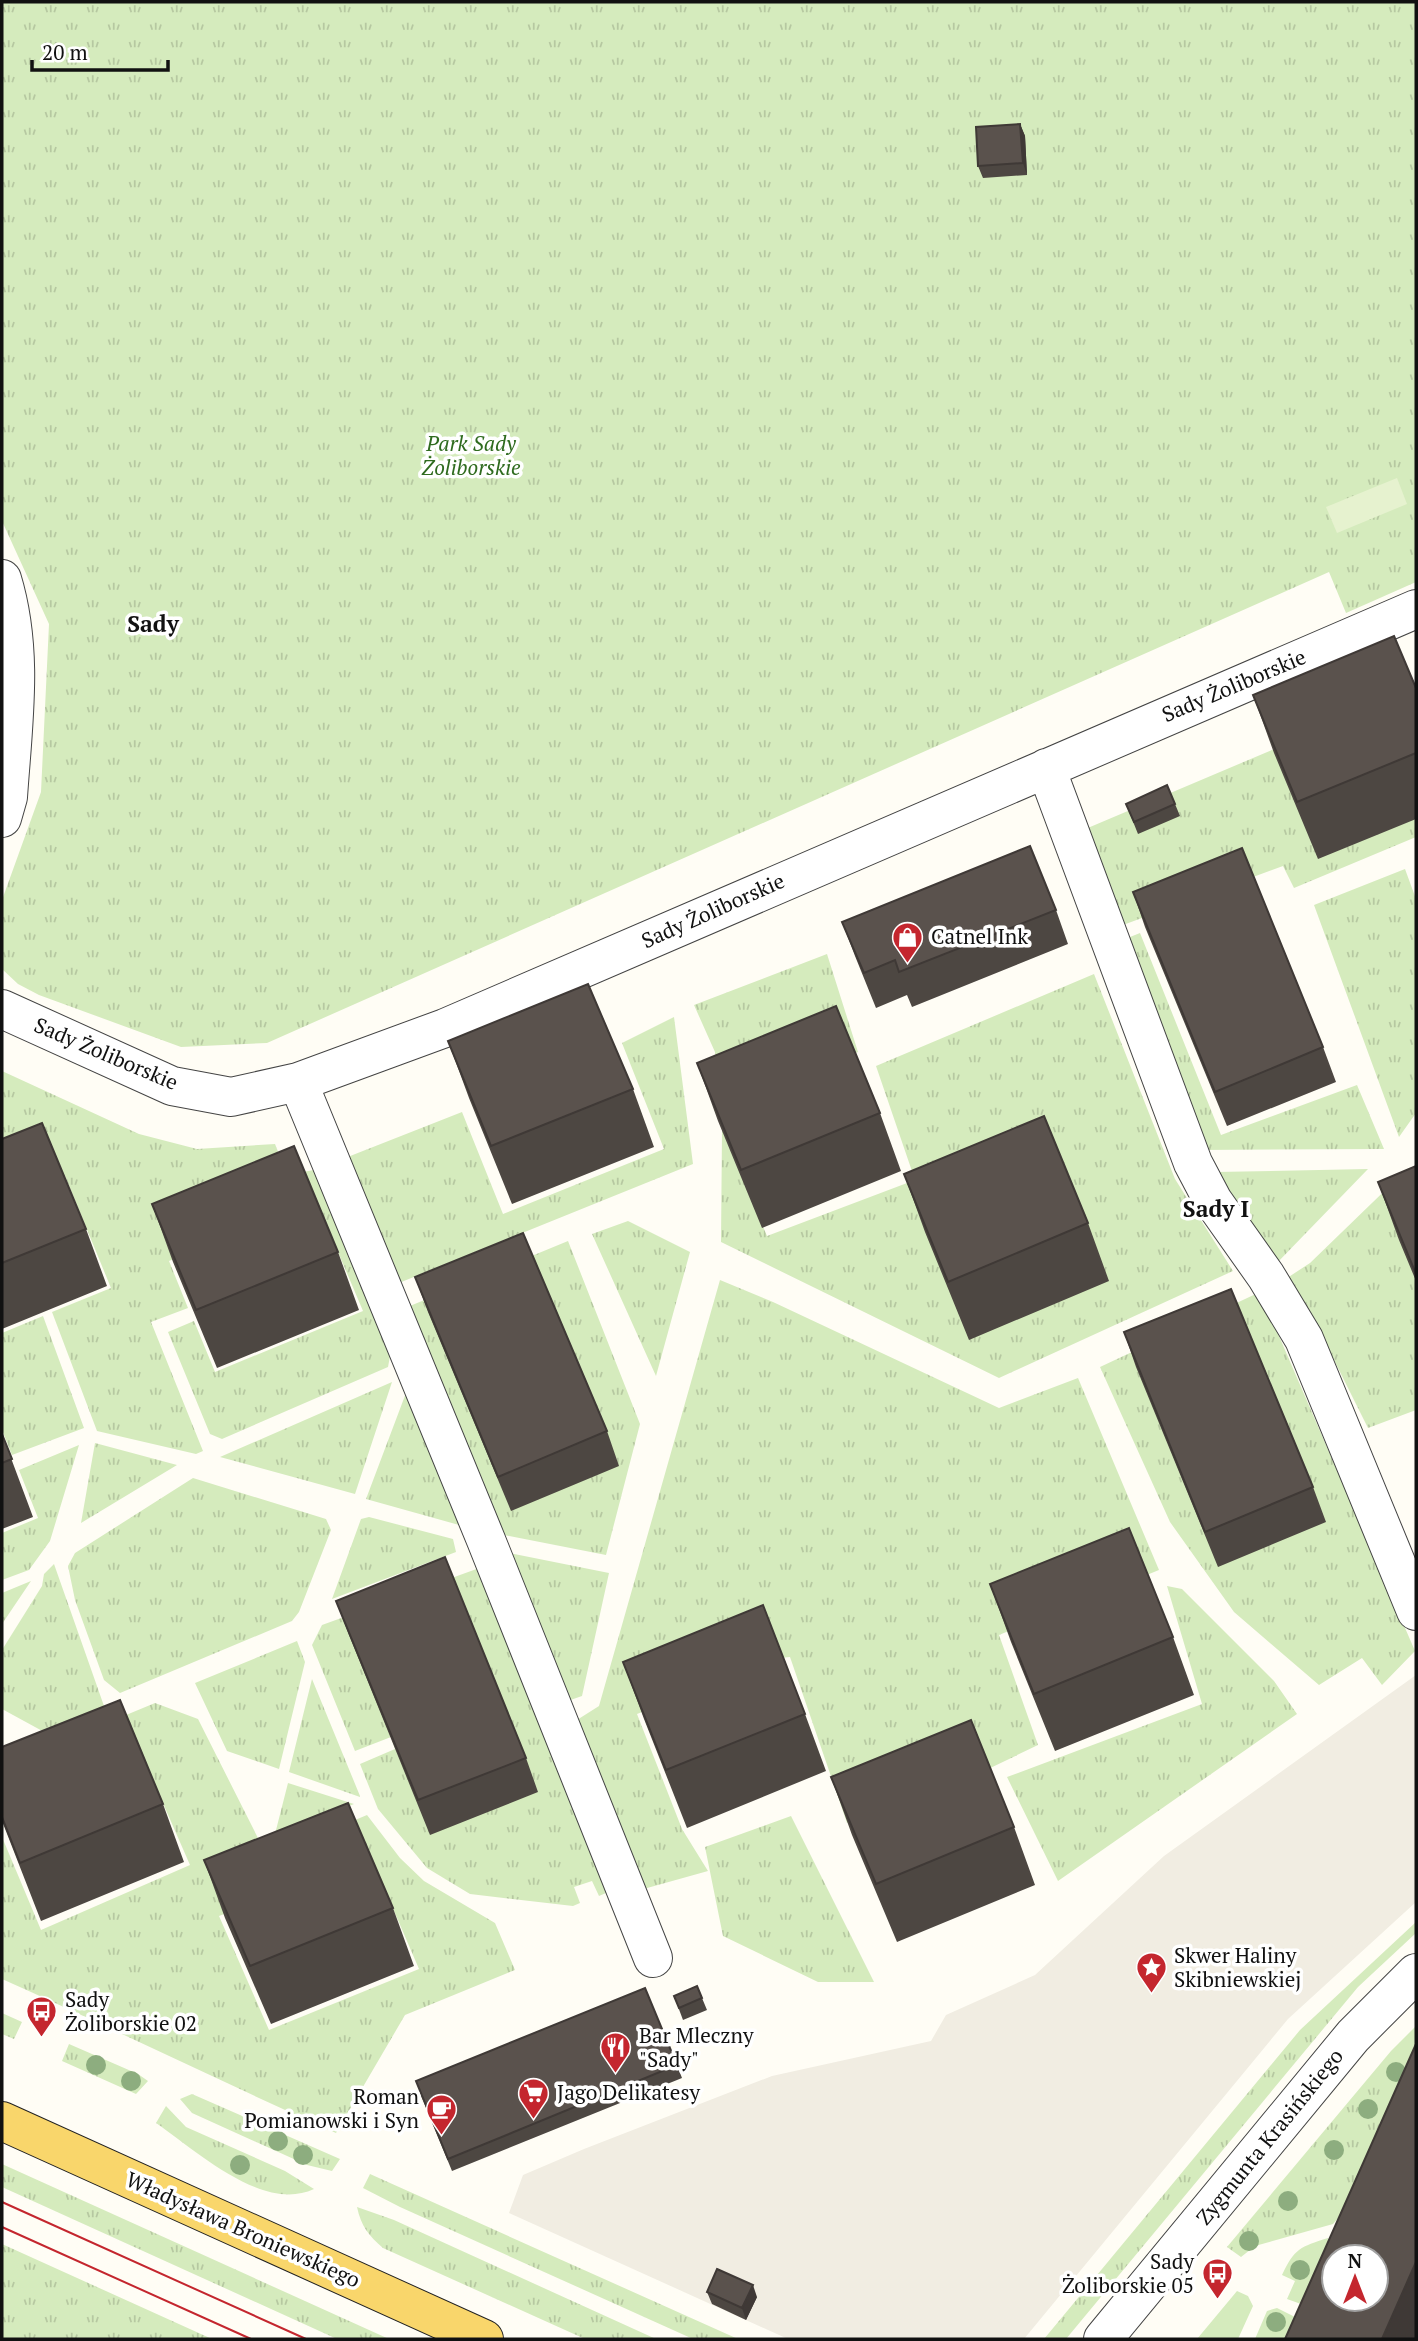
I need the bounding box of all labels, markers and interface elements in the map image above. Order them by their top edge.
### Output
scale bar [32,28,168,72]
text: 20 m [42,38,88,66]
park label: Park Sady Żoliborskie [421,429,521,481]
district label: Sady [127,608,180,639]
street label: Sady Żoliborskie [1157,642,1310,728]
street label: Sady Żoliborskie [637,866,789,954]
shop icon: Catnel Ink [891,920,925,964]
place label: Catnel Ink [931,922,1028,950]
street label: Sady Żoliborskie [30,1010,183,1096]
district label: Sady I [1183,1193,1249,1224]
place label: Skwer Haliny Skibniewskiej [1174,1941,1301,1993]
place icon: Skwer Haliny Skibniewskiej [1134,1951,1168,1995]
place label: Sady Żoliborskie 02 [65,1985,197,2037]
bus stop icon: Sady Żoliborskie 02 [25,1995,59,2039]
place label: Bar Mleczny "Sady" [639,2021,754,2073]
restaurant icon: Bar Mleczny "Sady" [599,2031,633,2075]
street label: Zygmunta Krasińskiego [1189,2042,1349,2230]
supermarket icon: Jago Delikatesy [517,2076,551,2120]
place label: Jago Delikatesy [557,2078,700,2106]
place label: Roman Pomianowski i Syn [244,2082,420,2134]
cafe icon: Roman Pomianowski i Syn [425,2092,459,2136]
street label: Władysława Broniewskiego [122,2165,365,2293]
north arrow [1320,2243,1390,2313]
place label: Sady Żoliborskie 05 [1062,2247,1194,2299]
text: N [1348,2248,1363,2273]
bus stop icon: Sady Żoliborskie 05 [1200,2257,1234,2301]

